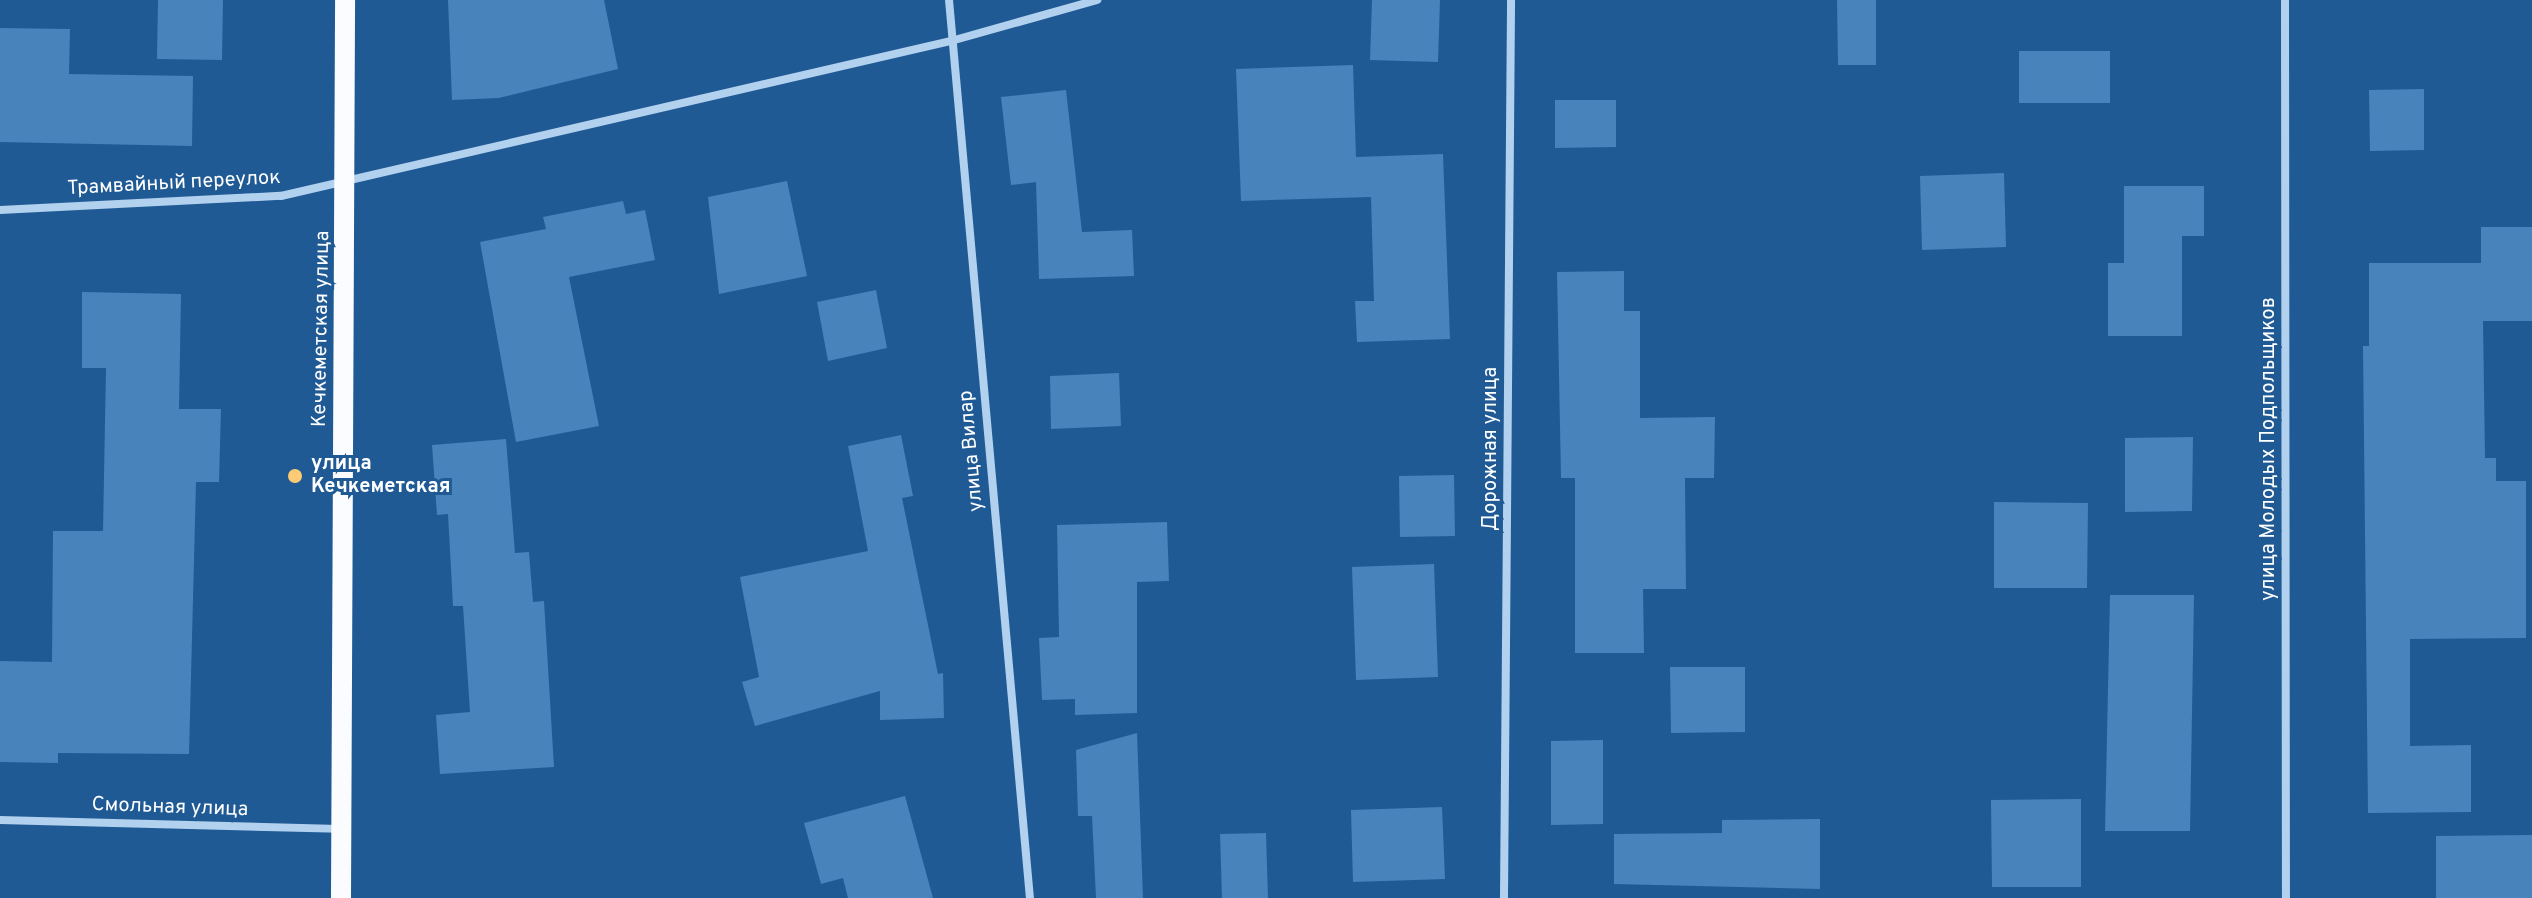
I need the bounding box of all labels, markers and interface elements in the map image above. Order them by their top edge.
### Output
street label: Трамвайный переулок [67,166,281,202]
street label: Кечкеметская улица [308,231,336,427]
street label: улица Молодых Подпольщиков [2257,297,2281,601]
street label: Дорожная улица [1479,367,1503,531]
street label: улица Вилар [955,389,989,513]
place label: улица Кечкеметская [311,452,450,499]
marker: улица Кечкеметская [286,467,304,485]
street label: Смольная улица [91,793,249,823]

